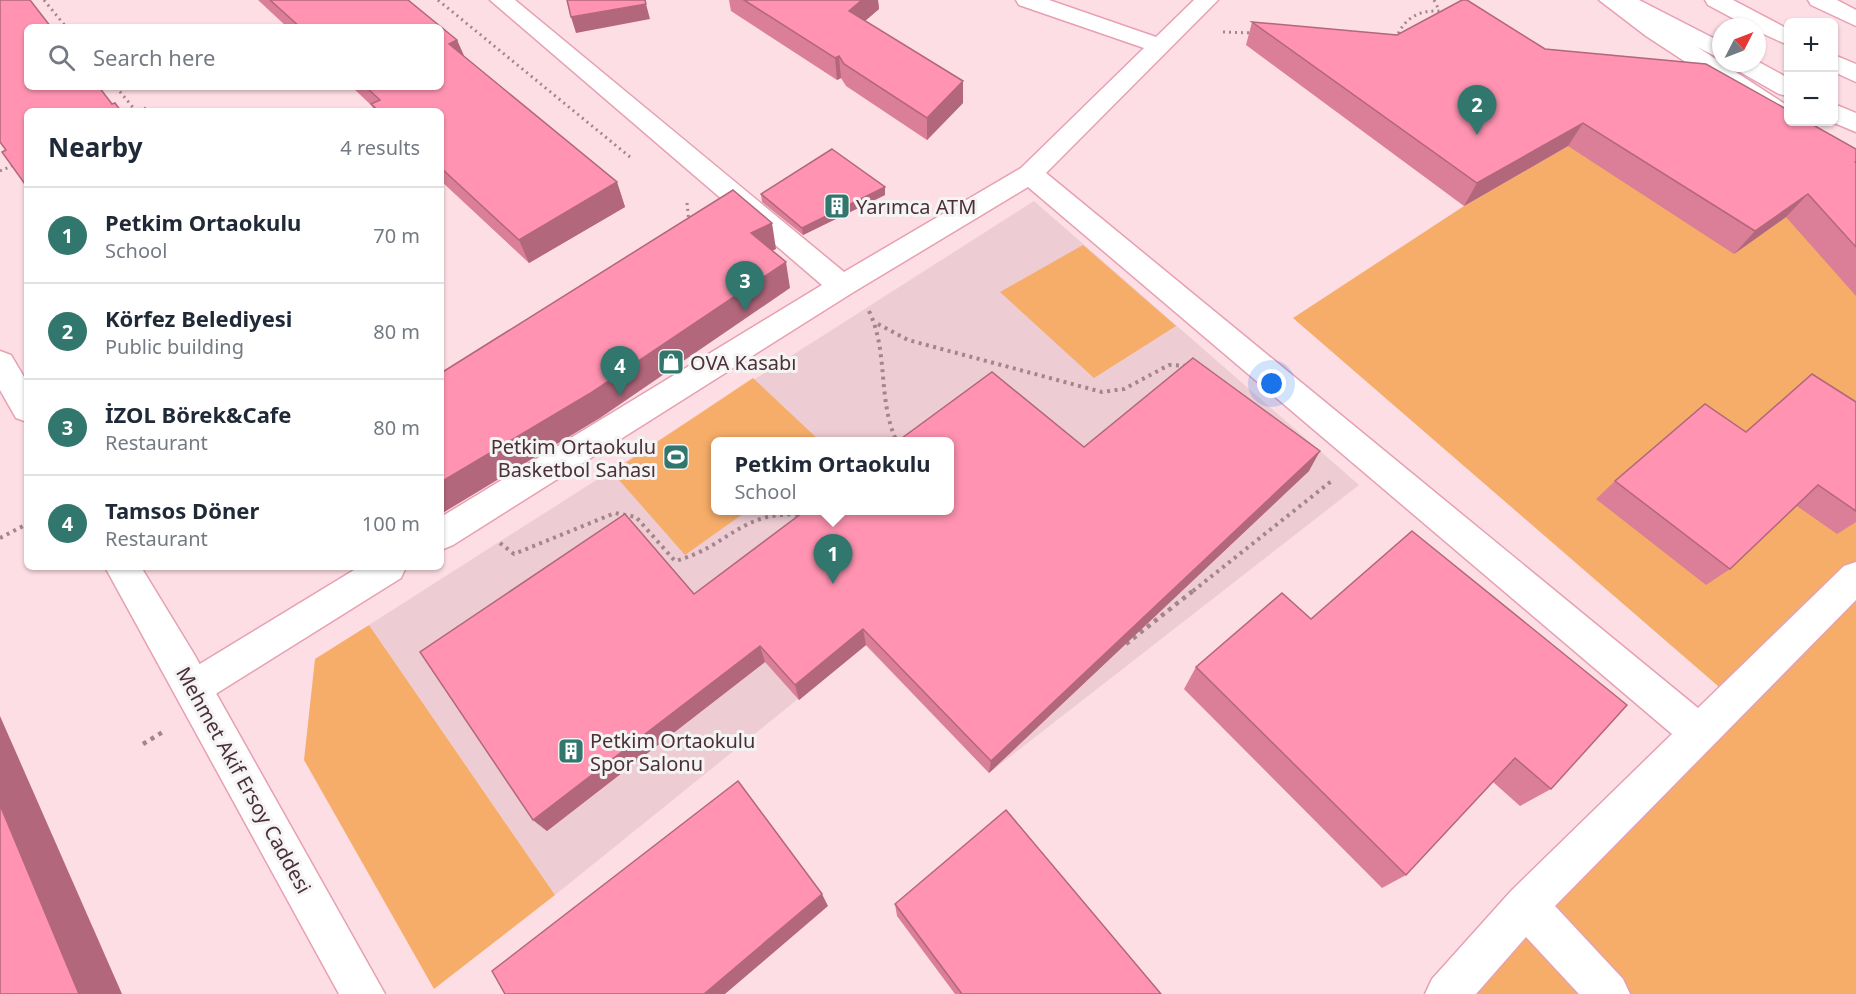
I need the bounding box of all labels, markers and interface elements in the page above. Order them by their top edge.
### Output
north arrow [1712,18,1766,72]
map controls [1784,18,1838,126]
button: + [1784,18,1838,72]
search box [24,24,444,90]
icon: search [45,41,78,74]
text: Search here [93,42,215,72]
button: − [1784,72,1838,126]
pin: 2 [1458,86,1496,135]
text: Nearby [48,129,143,165]
text: 4 results [340,134,420,161]
building icon: Yarımca ATM [822,191,852,221]
place label: Yarımca ATM [856,193,976,220]
text: Petkim Ortaokulu [105,207,301,237]
text: 1 [62,222,73,249]
text: 70 m [373,222,420,249]
text: School [105,237,167,264]
pin: 3 [726,262,764,311]
text: Körfez Belediyesi [105,303,292,333]
text: 2 [62,318,73,345]
text: 80 m [373,318,420,345]
text: Public building [105,333,244,360]
pin: 4 [600,346,640,396]
shop icon: OVA Kasabı [656,347,686,377]
place label: OVA Kasabı [690,349,796,376]
your location [1257,369,1286,398]
text: İZOL Börek&Cafe [105,399,292,429]
text: 3 [62,414,73,441]
text: 80 m [373,414,420,441]
text: Restaurant [105,429,208,456]
place label: Petkim Ortaokulu Basketbol Sahası [491,433,656,483]
popup [711,437,954,515]
sports icon: Petkim Ortaokulu Basketbol Sahası [661,442,691,472]
text: Petkim Ortaokulu [734,448,931,478]
text: School [734,478,797,505]
text: Tamsos Döner [105,495,259,525]
text: 4 [62,510,73,537]
text: 100 m [362,510,420,537]
text: Restaurant [105,525,208,552]
pin: 1 [814,534,852,584]
street label: Mehmet Akif Ersoy Caddesi [170,662,318,898]
place label: Petkim Ortaokulu Spor Salonu [590,727,755,777]
building icon: Petkim Ortaokulu Spor Salonu [556,736,586,766]

